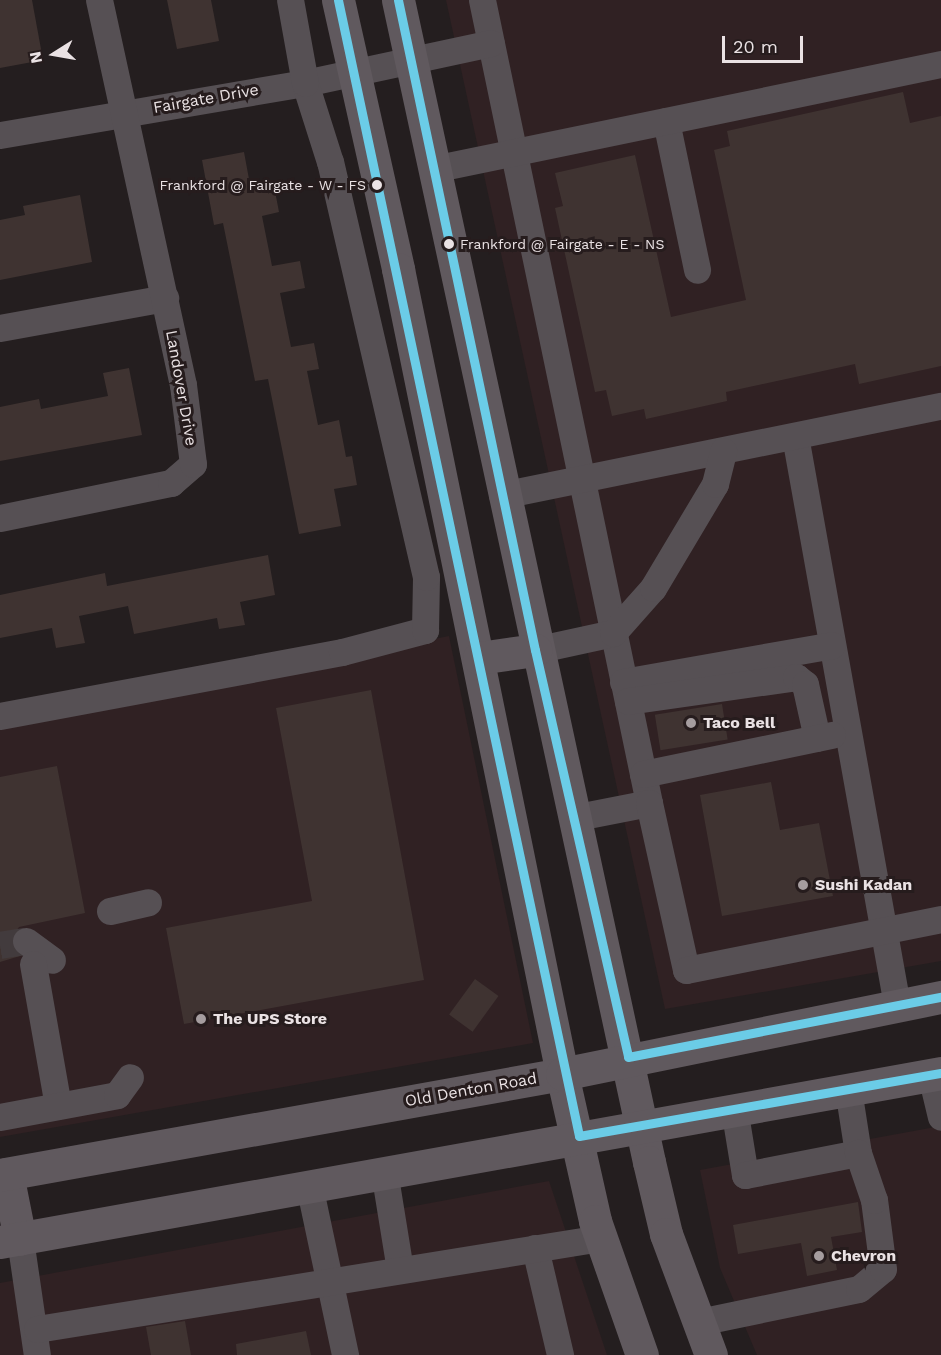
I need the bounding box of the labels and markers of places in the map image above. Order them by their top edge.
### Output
place label: Frankford @ Fairgate - W - FS [159,177,366,193]
marker: Frankford @ Fairgate - W - FS [371,179,383,191]
place label: Frankford @ Fairgate - E - NS [460,236,664,252]
marker: Frankford @ Fairgate - E - NS [443,238,455,250]
place label: Taco Bell [703,713,775,733]
marker: Taco Bell [684,716,698,730]
place label: Sushi Kadan [815,875,912,895]
marker: Sushi Kadan [796,878,810,892]
place label: The UPS Store [213,1009,327,1029]
marker: The UPS Store [194,1012,208,1026]
place label: Chevron [831,1246,896,1266]
marker: Chevron [812,1249,826,1263]

